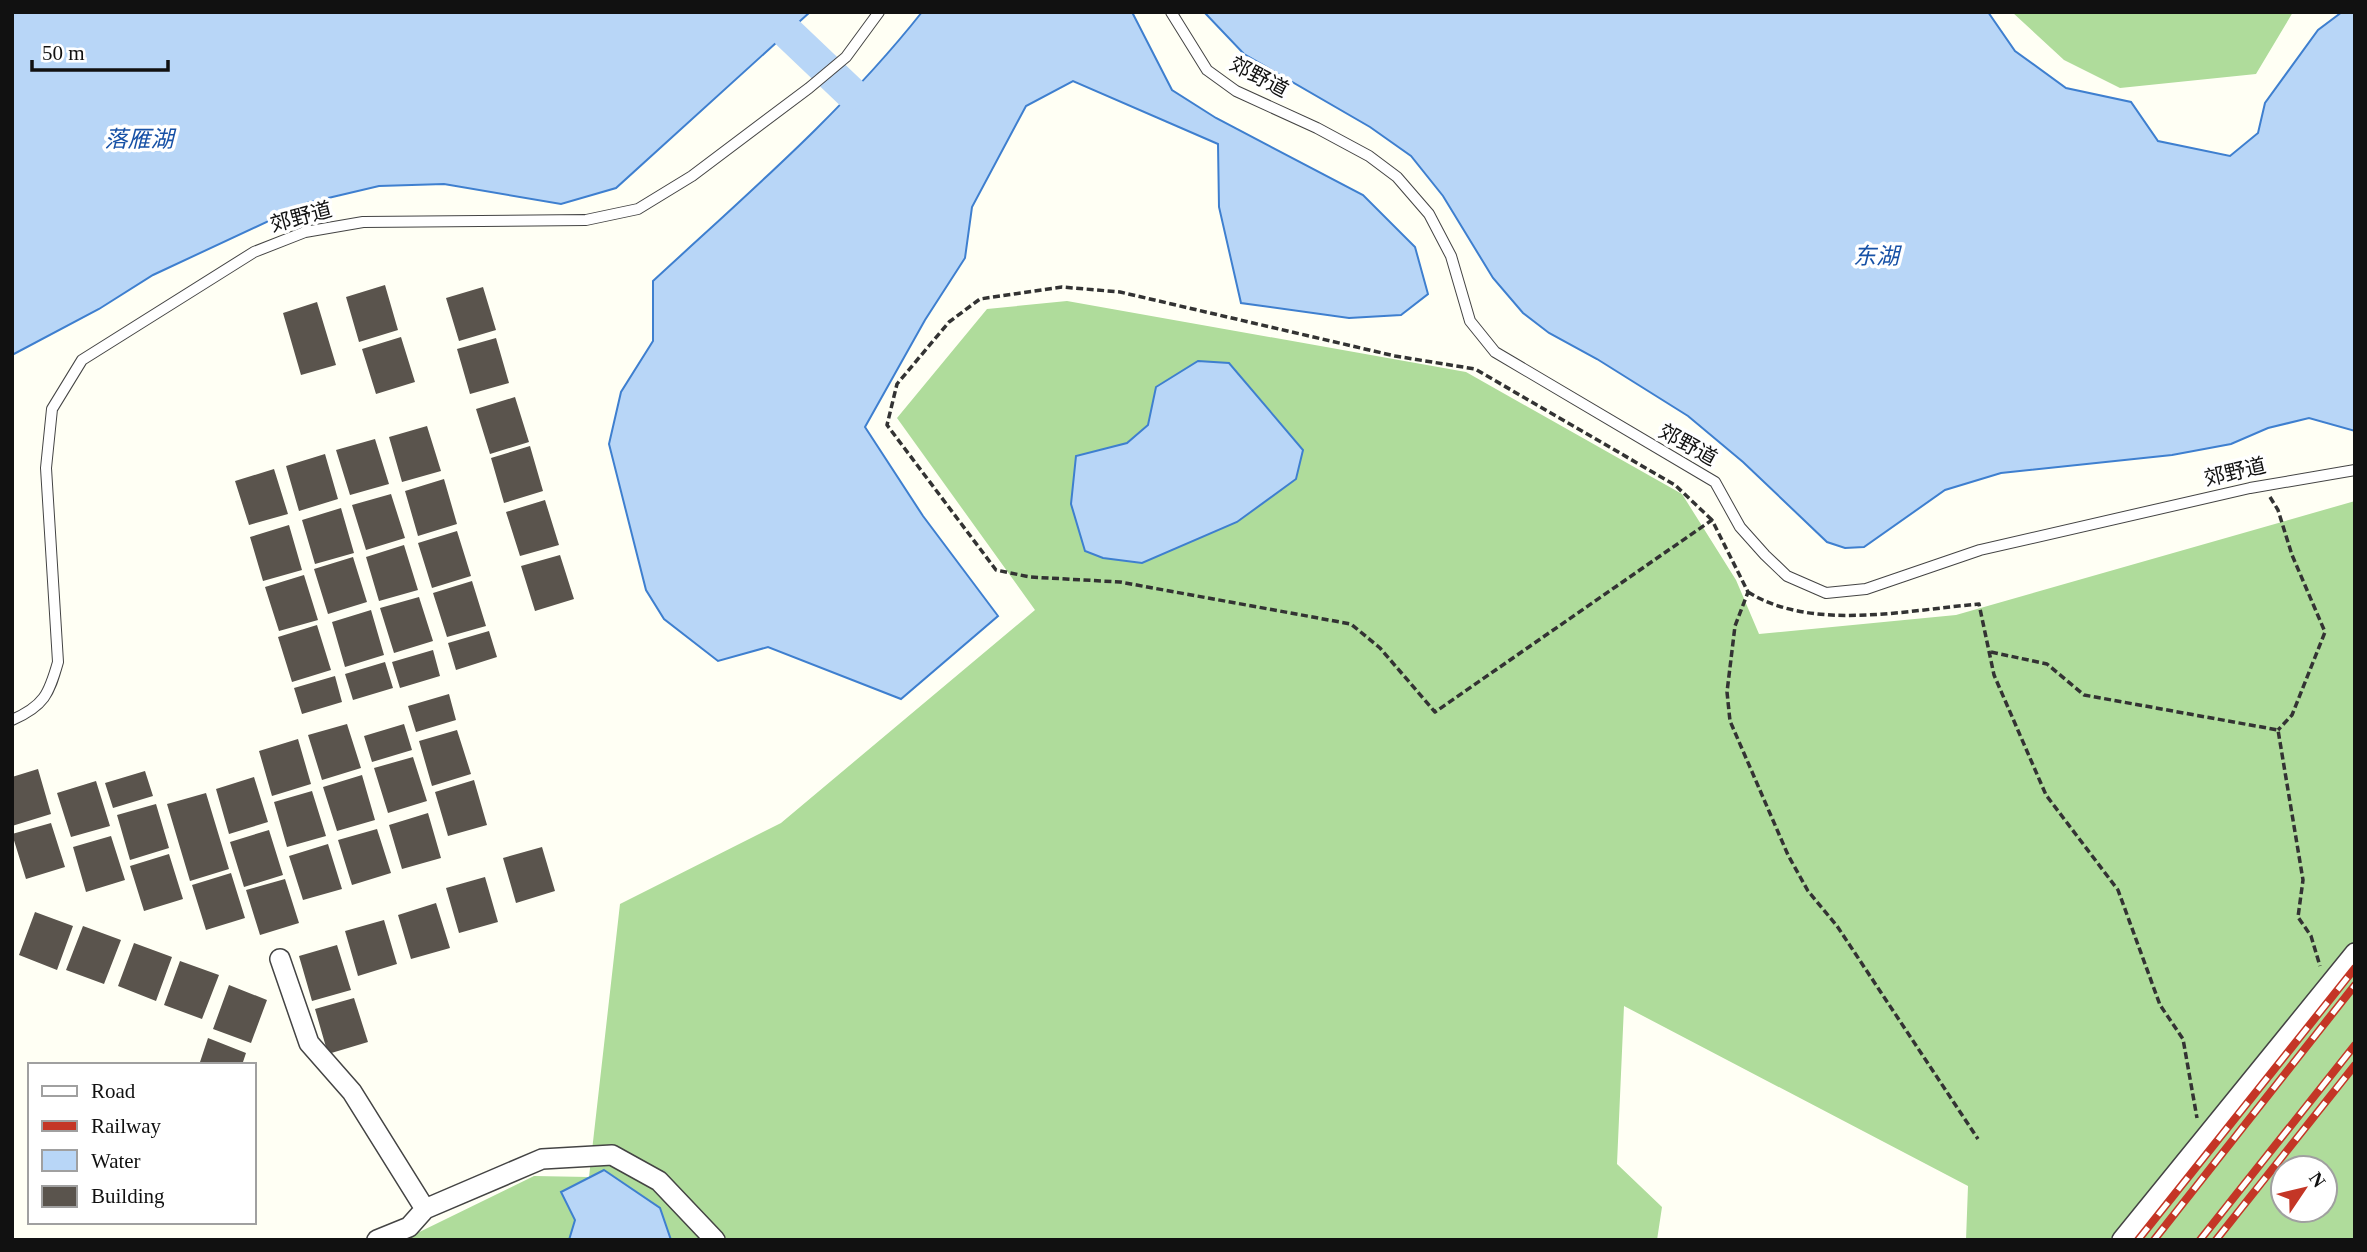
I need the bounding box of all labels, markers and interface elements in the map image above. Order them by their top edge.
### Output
scale bar [32,28,168,72]
text: 50 m [42,41,85,65]
street label: 郊野道 [1226,52,1292,102]
water label: 落雁湖 [105,127,177,152]
street label: 郊野道 [267,197,335,237]
water label: 东湖 [1853,244,1902,269]
street label: 郊野道 [1655,419,1721,471]
street label: 郊野道 [2202,453,2268,491]
legend [28,1063,256,1224]
text: Road [91,1079,136,1103]
text: Railway [91,1114,161,1138]
text: Water [91,1149,141,1173]
north arrow [2269,1154,2339,1224]
text: N [2305,1168,2330,1191]
text: Building [91,1184,165,1208]

